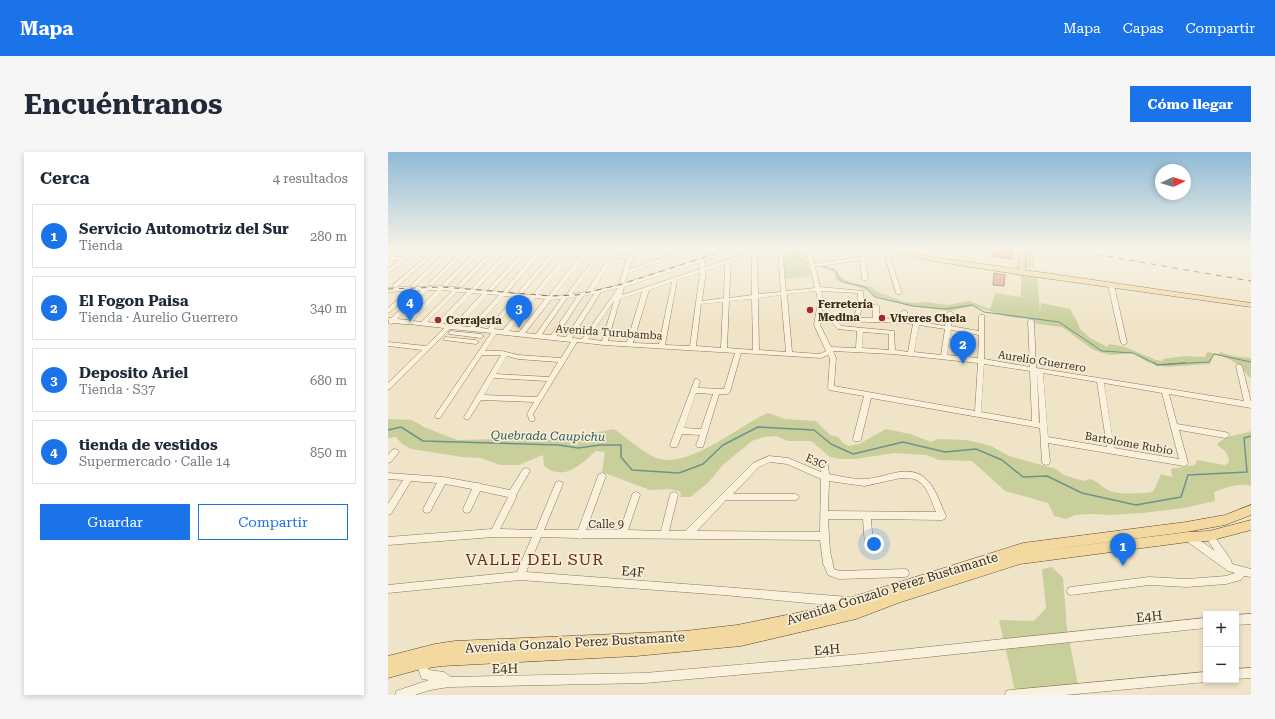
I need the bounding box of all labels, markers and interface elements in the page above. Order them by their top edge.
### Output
text: Mapa [20,17,73,40]
text: Mapa [1063,20,1101,36]
text: Capas [1123,20,1164,36]
text: Compartir [1186,20,1255,36]
button: Cómo llegar [1130,86,1251,122]
text: Encuéntranos [24,88,222,121]
north arrow [1155,164,1191,200]
text: Cerca [40,168,90,188]
text: 4 resultados [273,171,348,186]
text: Servicio Automotriz del Sur [79,220,289,238]
text: 1 [50,229,58,244]
text: 280 m [310,229,347,244]
text: Tienda [79,238,123,253]
pin: 4 [397,289,423,322]
text: El Fogon Paisa [79,292,189,310]
pin: 3 [506,295,532,328]
place label: Ferretería Medina [818,298,873,324]
text: 2 [50,301,58,316]
text: 340 m [310,301,347,316]
marker: Ferretería Medina [805,305,815,315]
text: Tienda · Aurelio Guerrero [79,310,238,325]
place label: Viveres Chela [890,312,966,325]
marker: Viveres Chela [877,313,887,323]
place label: Cerrajeria [446,314,502,327]
marker: Cerrajeria [433,315,443,325]
street label: Avenida Turubamba [555,322,663,343]
pin: 2 [950,331,976,364]
street label: Aurelio Guerrero [997,348,1087,375]
text: Deposito Ariel [79,364,188,382]
text: 3 [50,373,58,388]
text: 680 m [310,373,347,388]
text: Tienda · S37 [79,382,155,397]
water label: Quebrada Caupichu [491,428,605,444]
street label: Bartolome Rubio [1084,429,1174,458]
text: tienda de vestidos [79,436,218,454]
text: 4 [50,445,58,460]
text: 850 m [310,445,347,460]
street label: E3C [804,451,828,472]
text: Supermercado · Calle 14 [79,454,230,469]
button: Guardar [40,504,190,540]
button: Compartir [198,504,348,540]
street label: Calle 9 [588,518,624,531]
pin: 1 [1110,533,1136,566]
your location [864,534,884,554]
street label: Avenida Gonzalo Perez Bustamante [785,549,1000,628]
district label: VALLE DEL SUR [466,550,604,569]
street label: E4F [621,563,645,580]
street label: E4H [1135,608,1163,625]
map controls [1203,611,1239,683]
button: + [1203,611,1239,647]
street label: Avenida Gonzalo Perez Bustamante [465,629,685,656]
street label: E4H [813,641,841,658]
button: − [1203,647,1239,683]
street label: E4H [492,661,519,676]

